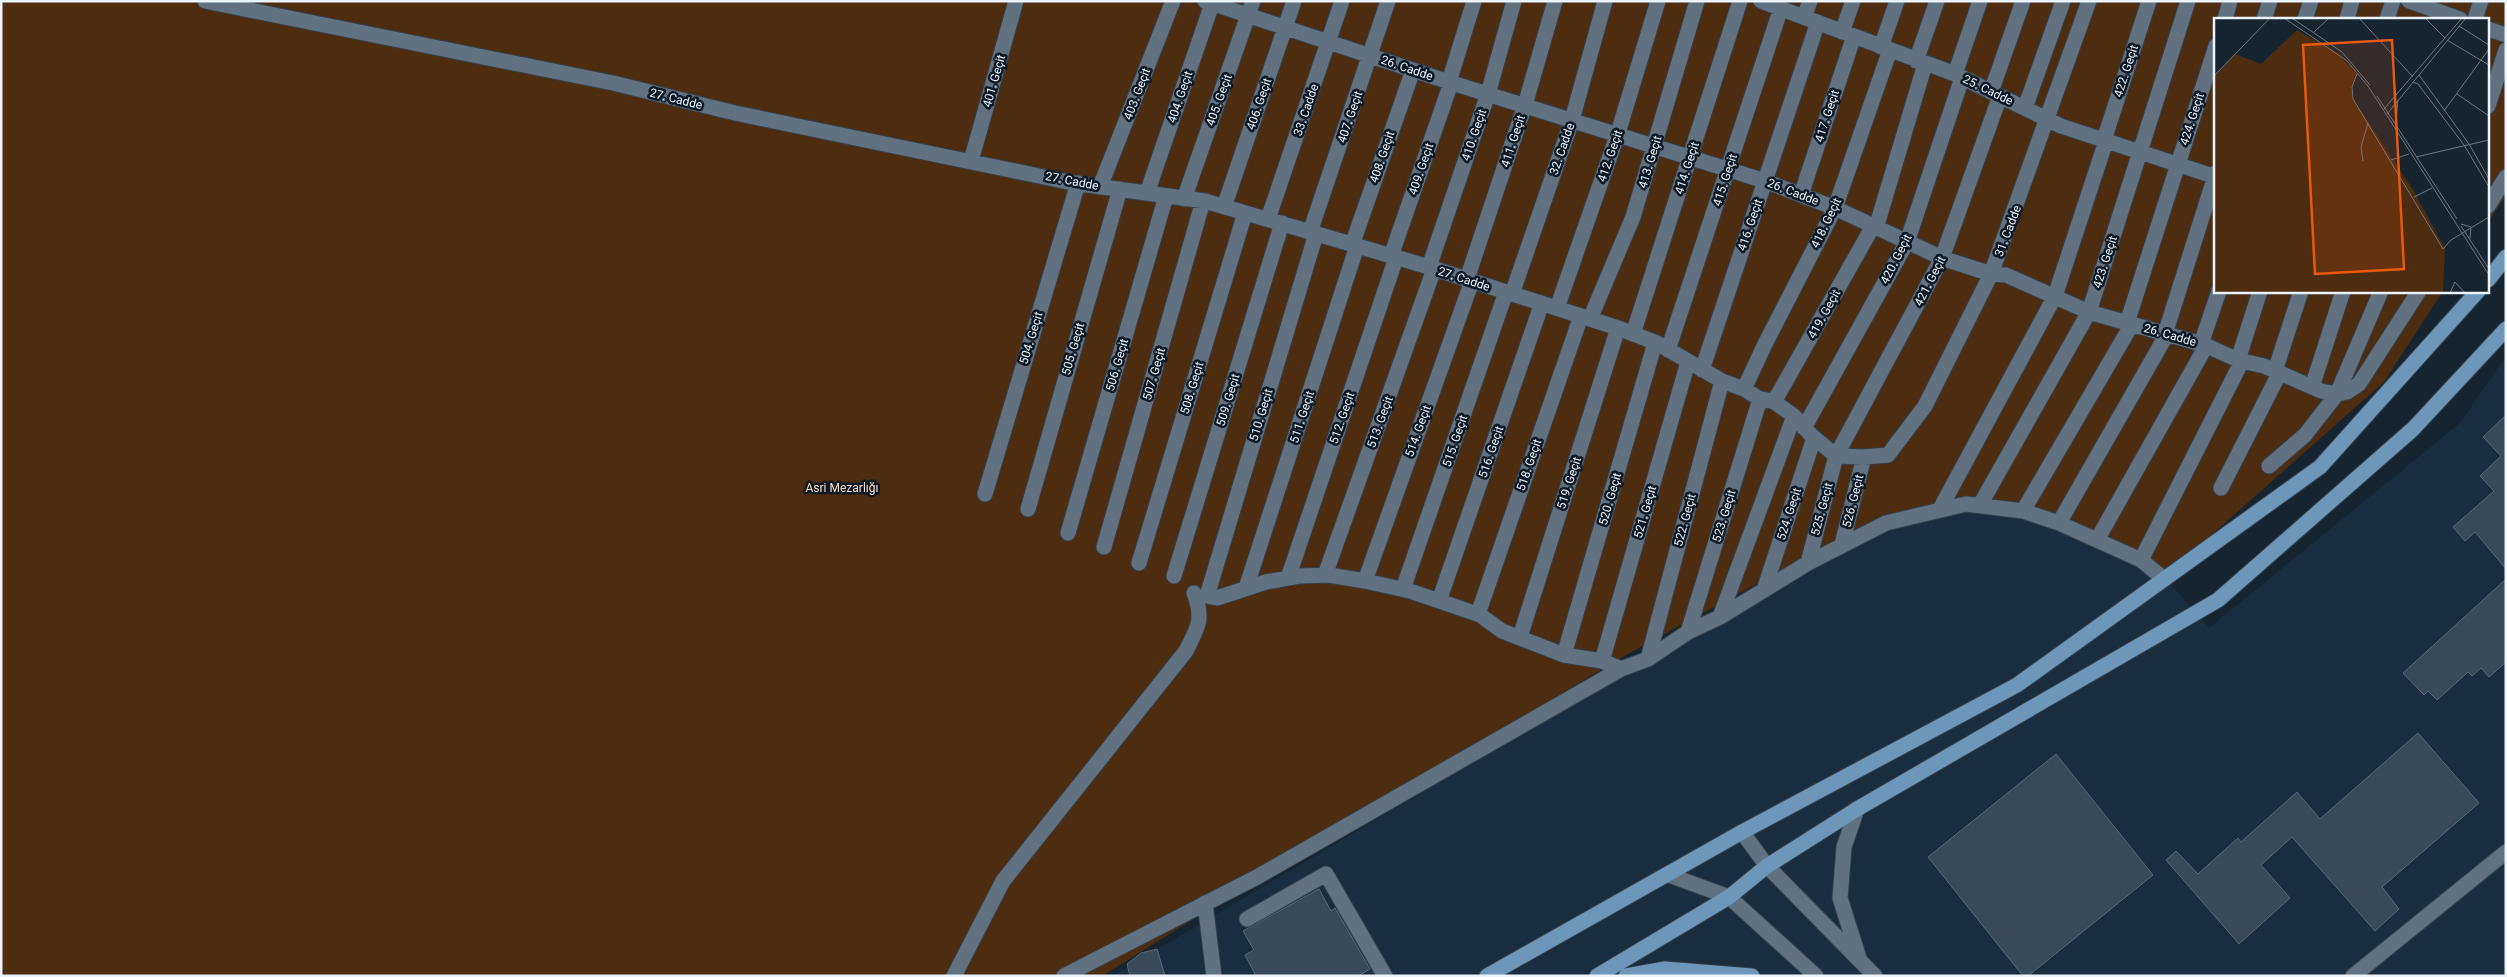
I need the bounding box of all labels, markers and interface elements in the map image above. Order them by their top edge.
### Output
inset map [2214,18,2490,292]
street label: 422. Geçit [2111,43,2141,99]
street label: 401. Geçit [980,53,1008,109]
street label: 26. Cadde [1379,53,1435,83]
street label: 403. Geçit [1121,66,1153,122]
street label: 404. Geçit [1165,69,1195,125]
street label: 405. Geçit [1203,72,1235,128]
street label: 25. Cadde [1961,72,2015,108]
street label: 406. Geçit [1244,76,1274,132]
street label: 33. Cadde [1291,82,1321,138]
street label: 27. Cadde [648,86,704,112]
street label: 417. Geçit [1812,88,1842,144]
street label: 407. Geçit [1335,89,1365,145]
street label: 424. Geçit [2177,91,2207,147]
street label: 410. Geçit [1459,107,1489,163]
street label: 411. Geçit [1498,113,1528,169]
street label: 32. Cadde [1547,121,1577,177]
street label: 412. Geçit [1595,128,1625,184]
street label: 408. Geçit [1367,129,1397,185]
street label: 413. Geçit [1635,134,1665,190]
street label: 414. Geçit [1672,140,1702,196]
street label: 409. Geçit [1406,141,1436,197]
street label: 415. Geçit [1710,152,1740,208]
street label: 27. Cadde [1044,169,1100,193]
street label: 26. Cadde [1765,176,1821,208]
street label: 418. Geçit [1808,196,1844,250]
street label: 416. Geçit [1735,197,1765,253]
street label: 31. Cadde [1992,203,2024,259]
street label: 420. Geçit [1877,232,1915,286]
street label: 423. Geçit [2090,234,2120,290]
street label: 421. Geçit [1911,254,1949,308]
street label: 27. Cadde [1436,264,1492,294]
street label: 419. Geçit [1805,287,1843,341]
street label: 504. Geçit [1016,310,1046,366]
street label: 505. Geçit [1059,321,1087,377]
street label: 26. Cadde [2142,321,2198,349]
street label: 506. Geçit [1103,337,1131,393]
street label: 507. Geçit [1140,346,1168,402]
street label: 508. Geçit [1177,360,1207,416]
street label: 509. Geçit [1213,372,1243,428]
street label: 510. Geçit [1246,387,1276,443]
street label: 511. Geçit [1287,389,1317,445]
street label: 512. Geçit [1327,390,1357,446]
street label: 513. Geçit [1364,394,1396,450]
street label: 514. Geçit [1402,403,1434,459]
street label: 515. Geçit [1440,413,1470,469]
street label: 516. Geçit [1476,424,1506,480]
street label: 518. Geçit [1514,437,1544,493]
street label: 519. Geçit [1554,455,1584,511]
street label: 520. Geçit [1596,471,1624,527]
street label: 526. Geçit [1840,473,1866,529]
park label: Asri Mezarlığı [806,481,878,495]
street label: 525. Geçit [1808,481,1836,537]
street label: 521. Geçit [1631,484,1659,540]
street label: 524. Geçit [1774,486,1804,542]
street label: 523. Geçit [1709,488,1739,544]
street label: 522. Geçit [1671,492,1699,548]

